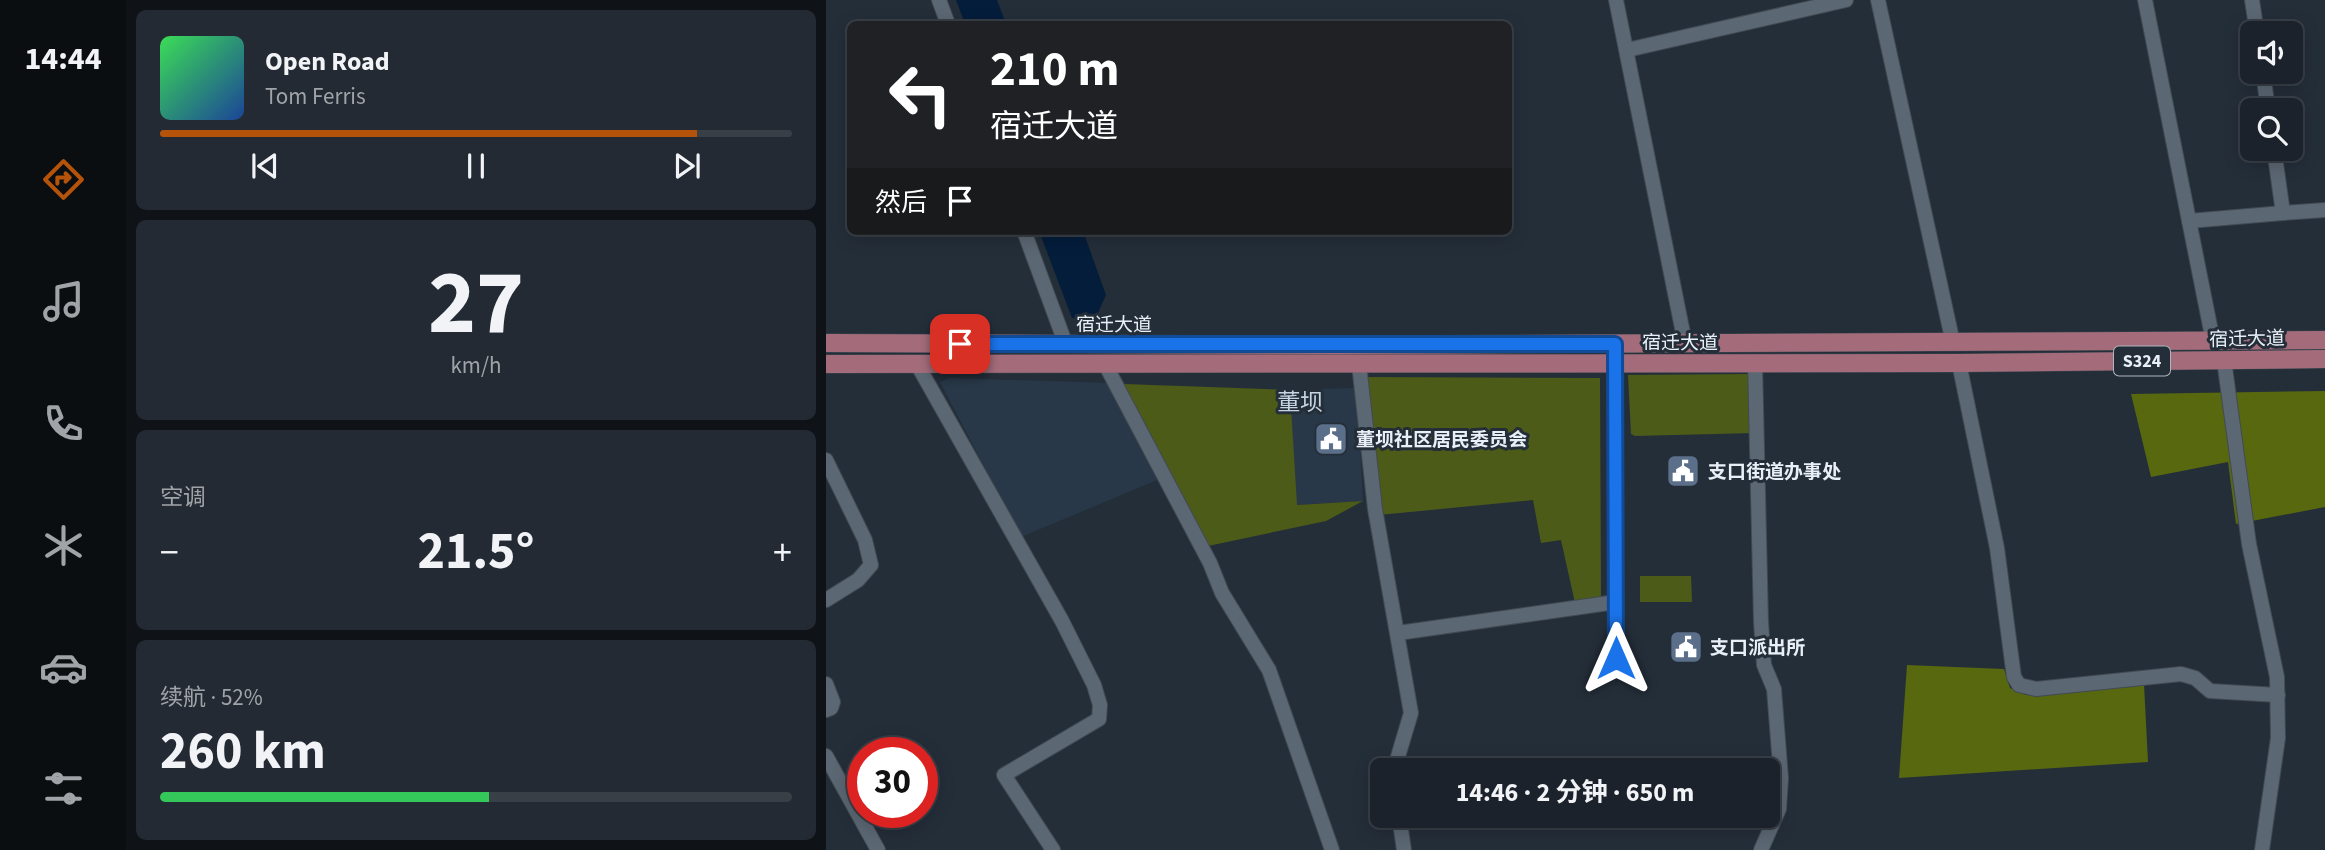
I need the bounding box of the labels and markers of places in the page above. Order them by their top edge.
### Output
pin [930,314,990,374]
public building icon: 董坝社区居民委员会 [1312,420,1350,458]
place label: 董坝社区居民委员会 [1356,427,1527,454]
public building icon: 支口街道办事处 [1664,452,1702,490]
place label: 支口街道办事处 [1708,459,1841,486]
public building icon: 支口派出所 [1667,628,1705,666]
place label: 支口派出所 [1710,635,1805,662]

